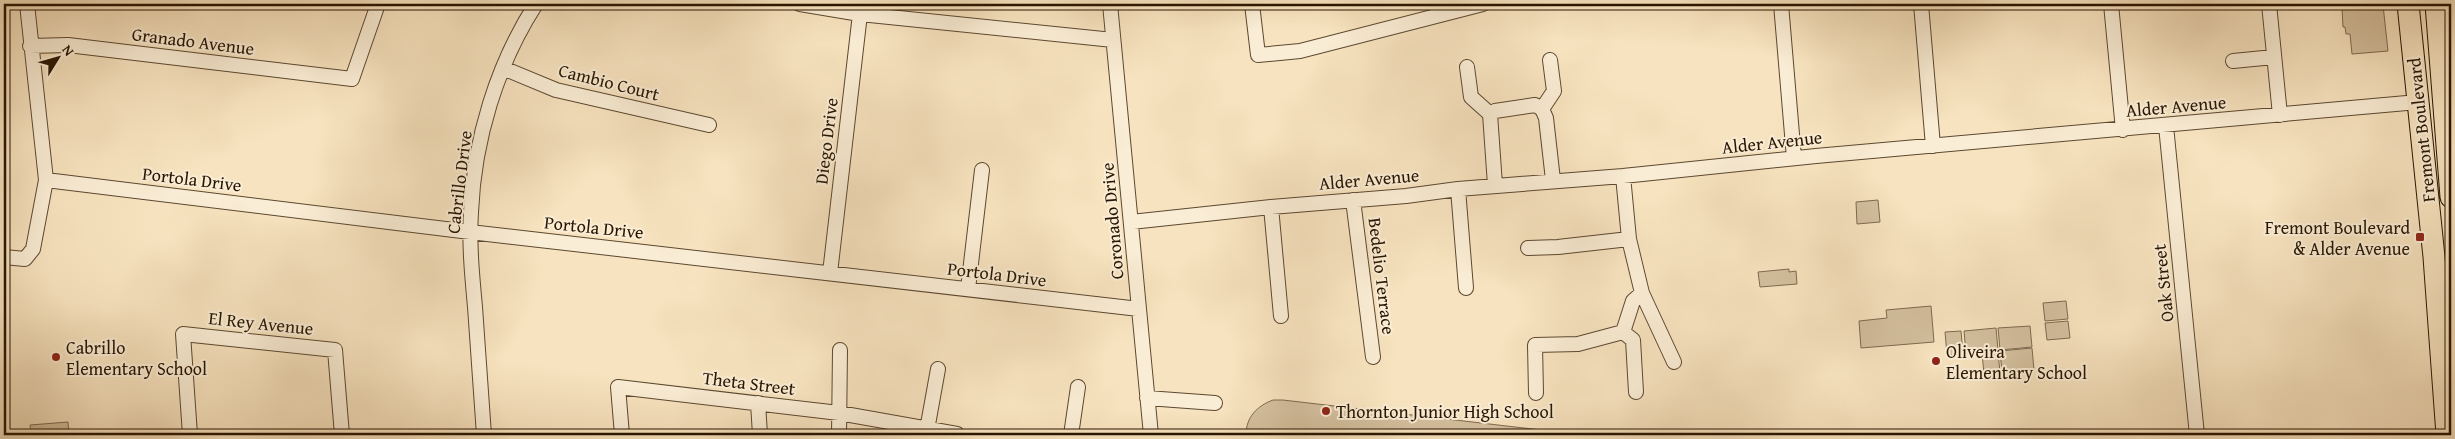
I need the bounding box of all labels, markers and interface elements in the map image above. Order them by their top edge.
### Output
street label: Granado Avenue [130,20,256,62]
north arrow [32,32,82,82]
text: N [58,40,80,60]
street label: Cambio Court [556,56,663,108]
street label: Fremont Boulevard [2400,56,2442,204]
street label: Alder Avenue [2125,88,2227,124]
street label: Diego Drive [807,96,845,186]
street label: Alder Avenue [1721,123,1823,161]
street label: Cabrillo Drive [439,129,479,235]
street label: Portola Drive [141,160,243,198]
street label: Alder Avenue [1318,161,1420,197]
street label: Coronado Drive [1093,162,1131,280]
street label: Portola Drive [543,208,645,246]
place label: Fremont Boulevard & Alder Avenue [2265,214,2410,262]
street label: Bedelio Terrace [1361,216,1403,336]
marker: Fremont Boulevard & Alder Avenue [2414,231,2426,243]
street label: Oak Street [2145,242,2181,323]
street label: Portola Drive [946,255,1048,293]
street label: El Rey Avenue [207,304,315,342]
place label: Cabrillo Elementary School [66,334,207,382]
place label: Oliveira Elementary School [1946,338,2087,386]
marker: Cabrillo Elementary School [50,351,62,363]
marker: Oliveira Elementary School [1930,355,1942,367]
street label: Theta Street [701,364,797,402]
place label: Thornton Junior High School [1336,398,1554,425]
marker: Thornton Junior High School [1320,405,1332,417]

